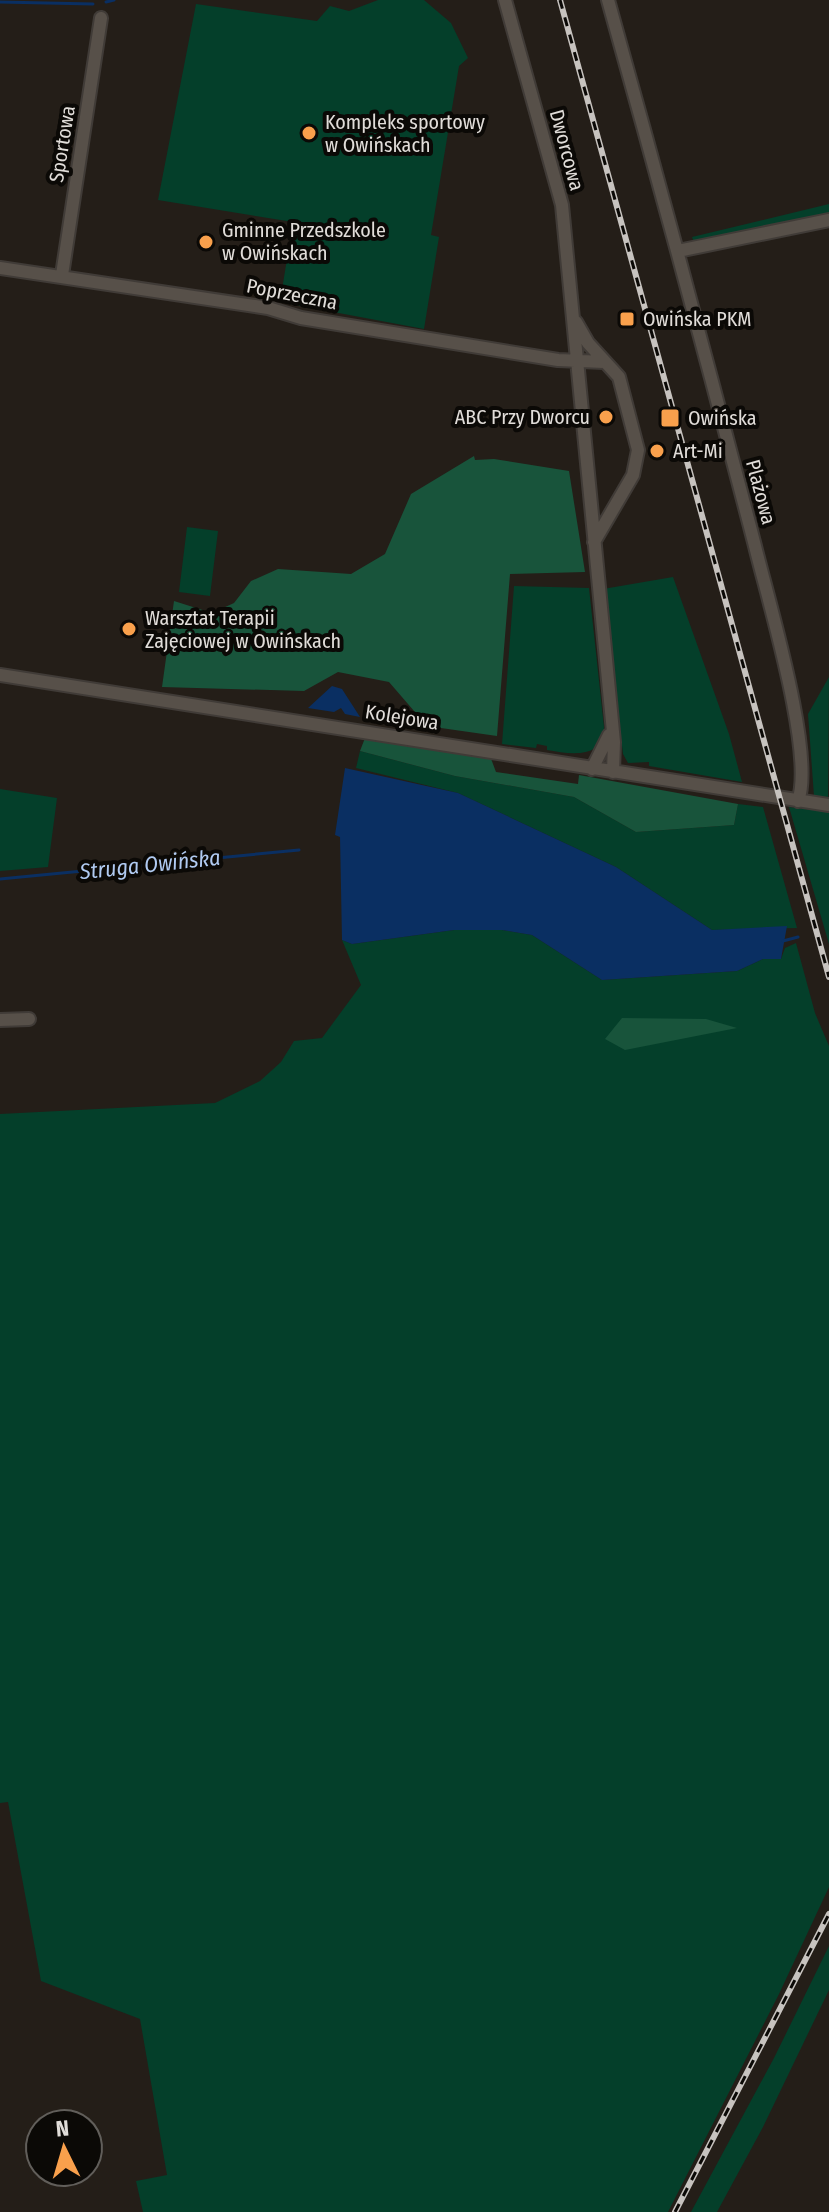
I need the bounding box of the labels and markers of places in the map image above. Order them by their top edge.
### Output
place label: Kompleks sportowy w Owińskach [325,110,485,157]
marker: Kompleks sportowy w Owińskach [300,124,318,142]
place label: Gminne Przedszkole w Owińskach [222,218,386,265]
marker: Gminne Przedszkole w Owińskach [197,233,215,251]
place label: Owińska PKM [643,307,752,331]
marker: Owińska PKM [618,310,636,328]
place label: ABC Przy Dworcu [455,405,590,429]
place label: Owińska [688,406,757,430]
marker: Owińska [659,407,681,429]
marker: ABC Przy Dworcu [597,408,615,426]
place label: Art-Mi [673,439,723,463]
marker: Art-Mi [648,442,666,460]
place label: Warsztat Terapii Zajęciowej w Owińskach [145,606,341,653]
marker: Warsztat Terapii Zajęciowej w Owińskach [120,620,138,638]

